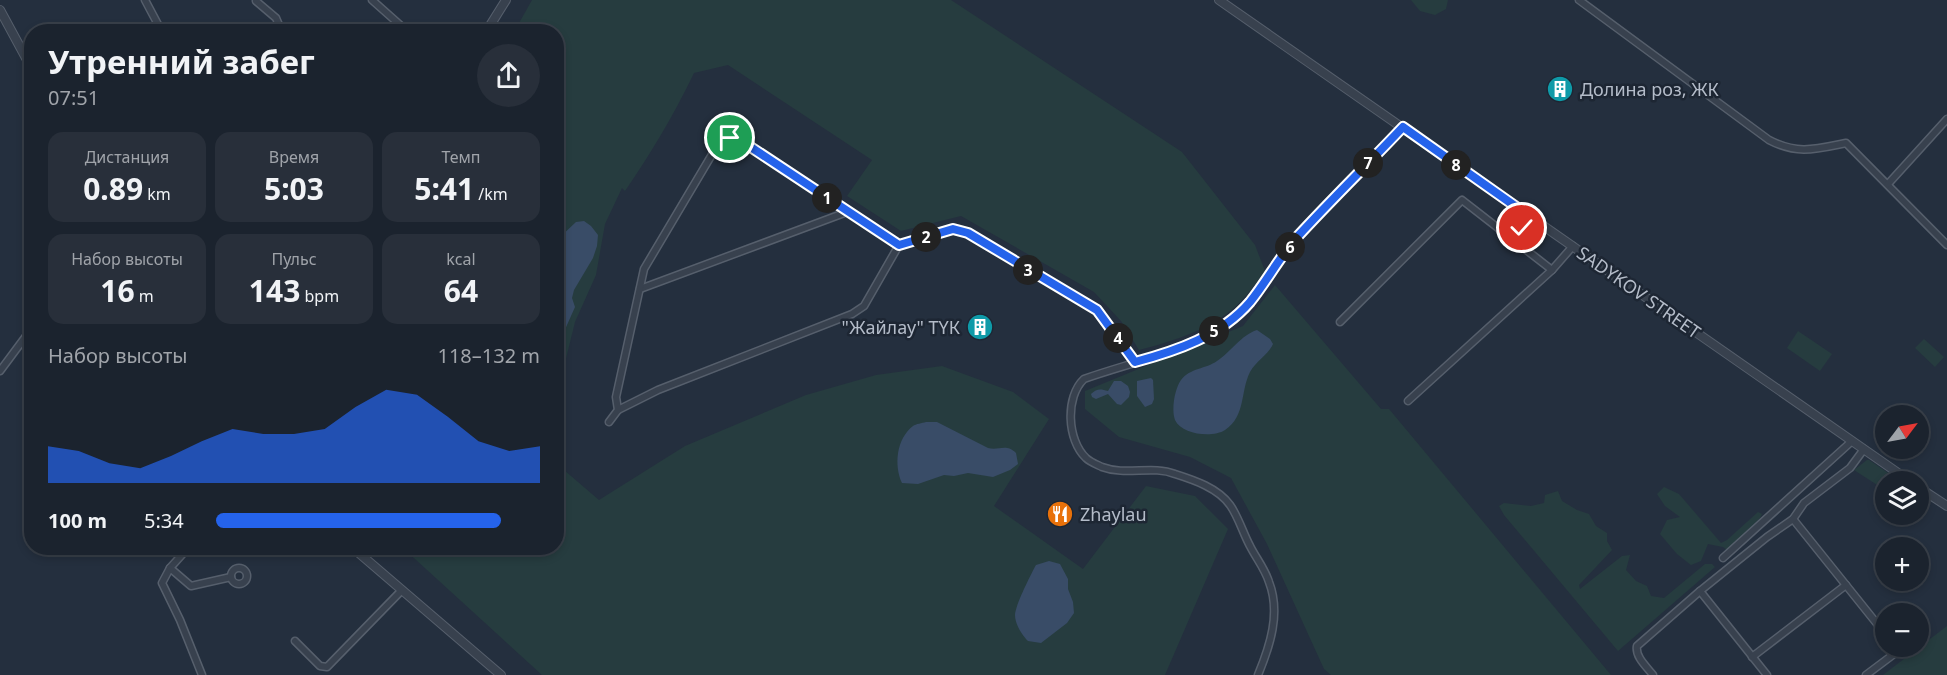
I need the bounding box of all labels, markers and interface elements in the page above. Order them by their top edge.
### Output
text: Утренний забег [48,39,315,84]
button: share [477,44,540,107]
building icon: Долина роз, ЖК [1545,74,1575,104]
place label: Долина роз, ЖК [1580,77,1720,101]
text: 07:51 [48,84,99,111]
pin [704,112,755,163]
icon: arrive [713,121,746,154]
text: Дистанция [85,146,169,168]
text: Время [269,146,319,168]
text: Темп [441,146,481,168]
pin: 7 [1353,148,1383,178]
pin: 8 [1441,150,1471,180]
text: 7 [1363,152,1373,174]
text: 8 [1451,154,1461,176]
text: 0.89 [83,168,143,209]
text: 5:03 [264,168,324,209]
text: 5:41 [414,168,474,209]
text: km [143,183,171,205]
text: /km [474,183,508,205]
pin: 1 [812,183,842,213]
text: 1 [822,187,832,209]
pin [1496,202,1547,253]
icon: check [1505,211,1538,244]
pin: 2 [911,222,941,252]
text: 2 [921,226,931,248]
pin: 6 [1275,232,1305,262]
text: 6 [1285,236,1295,258]
street label: SADYKOV STREET [1572,240,1706,344]
text: Набор высоты [71,248,183,270]
text: Пульс [271,248,317,270]
text: kcal [446,248,476,270]
pin: 3 [1013,255,1043,285]
text: 3 [1023,259,1033,281]
text: 16 [100,270,135,311]
text: 143 [249,270,300,311]
text: 64 [444,270,478,311]
text: m [135,285,154,307]
text: bpm [300,285,339,307]
building icon: "Жайлау" ТҮК [965,312,995,342]
place label: "Жайлау" ТҮК [842,315,961,339]
pin: 5 [1199,316,1229,346]
text: 5 [1209,320,1219,342]
pin: 4 [1103,323,1133,353]
text: 4 [1113,327,1123,349]
text: Набор высоты [48,342,187,369]
text: 118–132 m [437,342,540,369]
north arrow [1875,405,1929,459]
map controls [1875,405,1929,657]
button: layers [1875,471,1929,525]
restaurant icon: Zhaylau [1045,499,1075,529]
place label: Zhaylau [1080,502,1147,526]
text: 100 m [48,507,107,534]
text: 5:34 [144,507,184,534]
button: + [1875,537,1929,591]
button: − [1875,603,1929,657]

